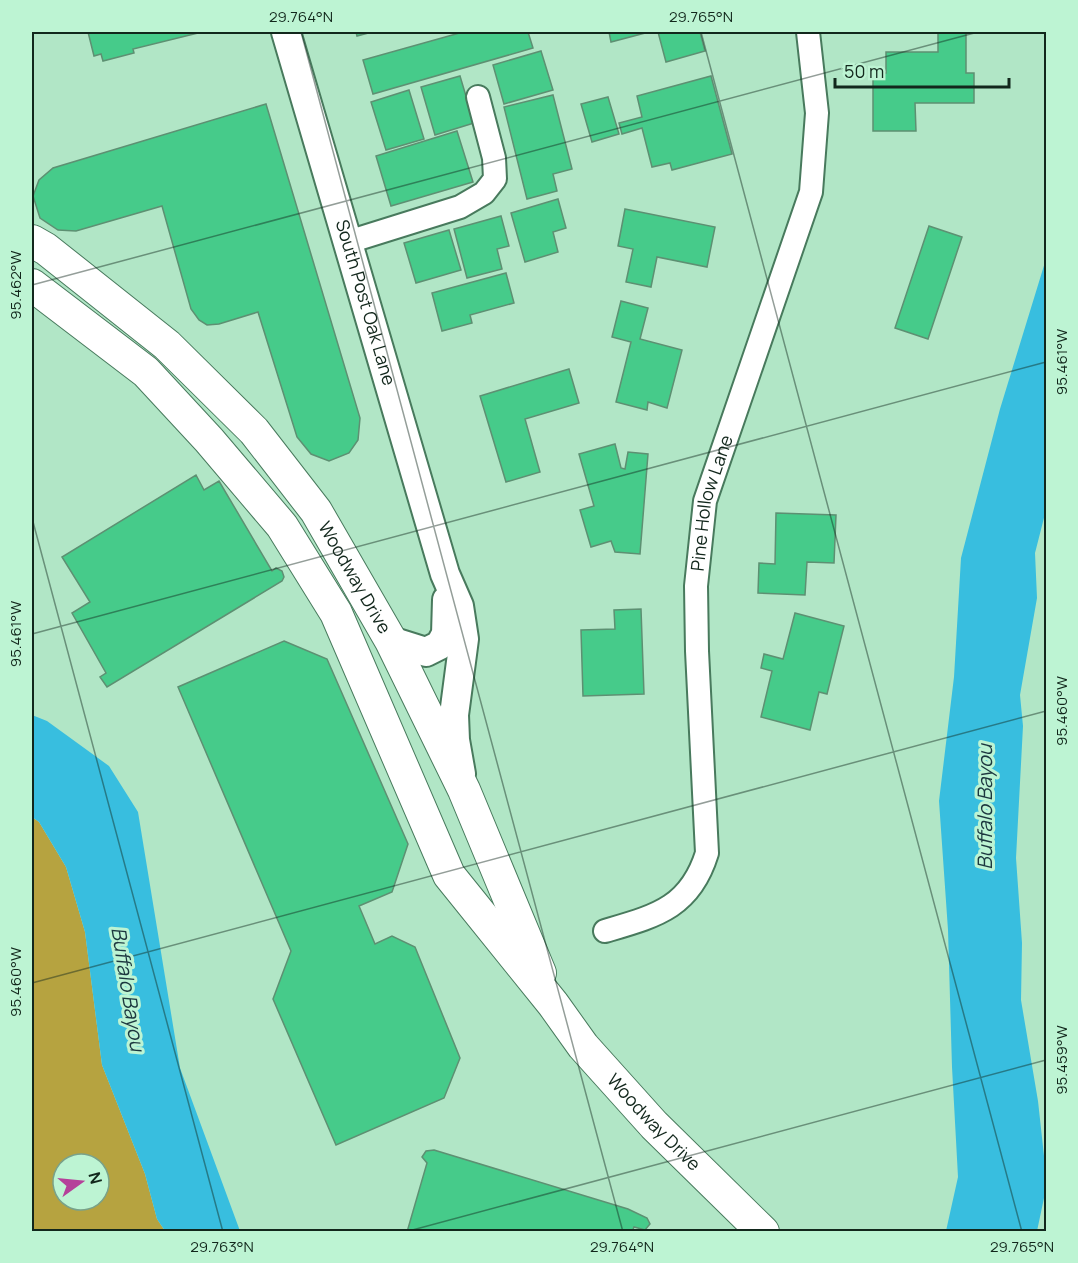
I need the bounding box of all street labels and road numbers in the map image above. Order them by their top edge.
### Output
street label: South Post Oak Lane [331,217,402,388]
street label: Pine Hollow Lane [685,432,738,572]
street label: Woodway Drive [313,517,397,638]
street label: Woodway Drive [602,1068,706,1175]

